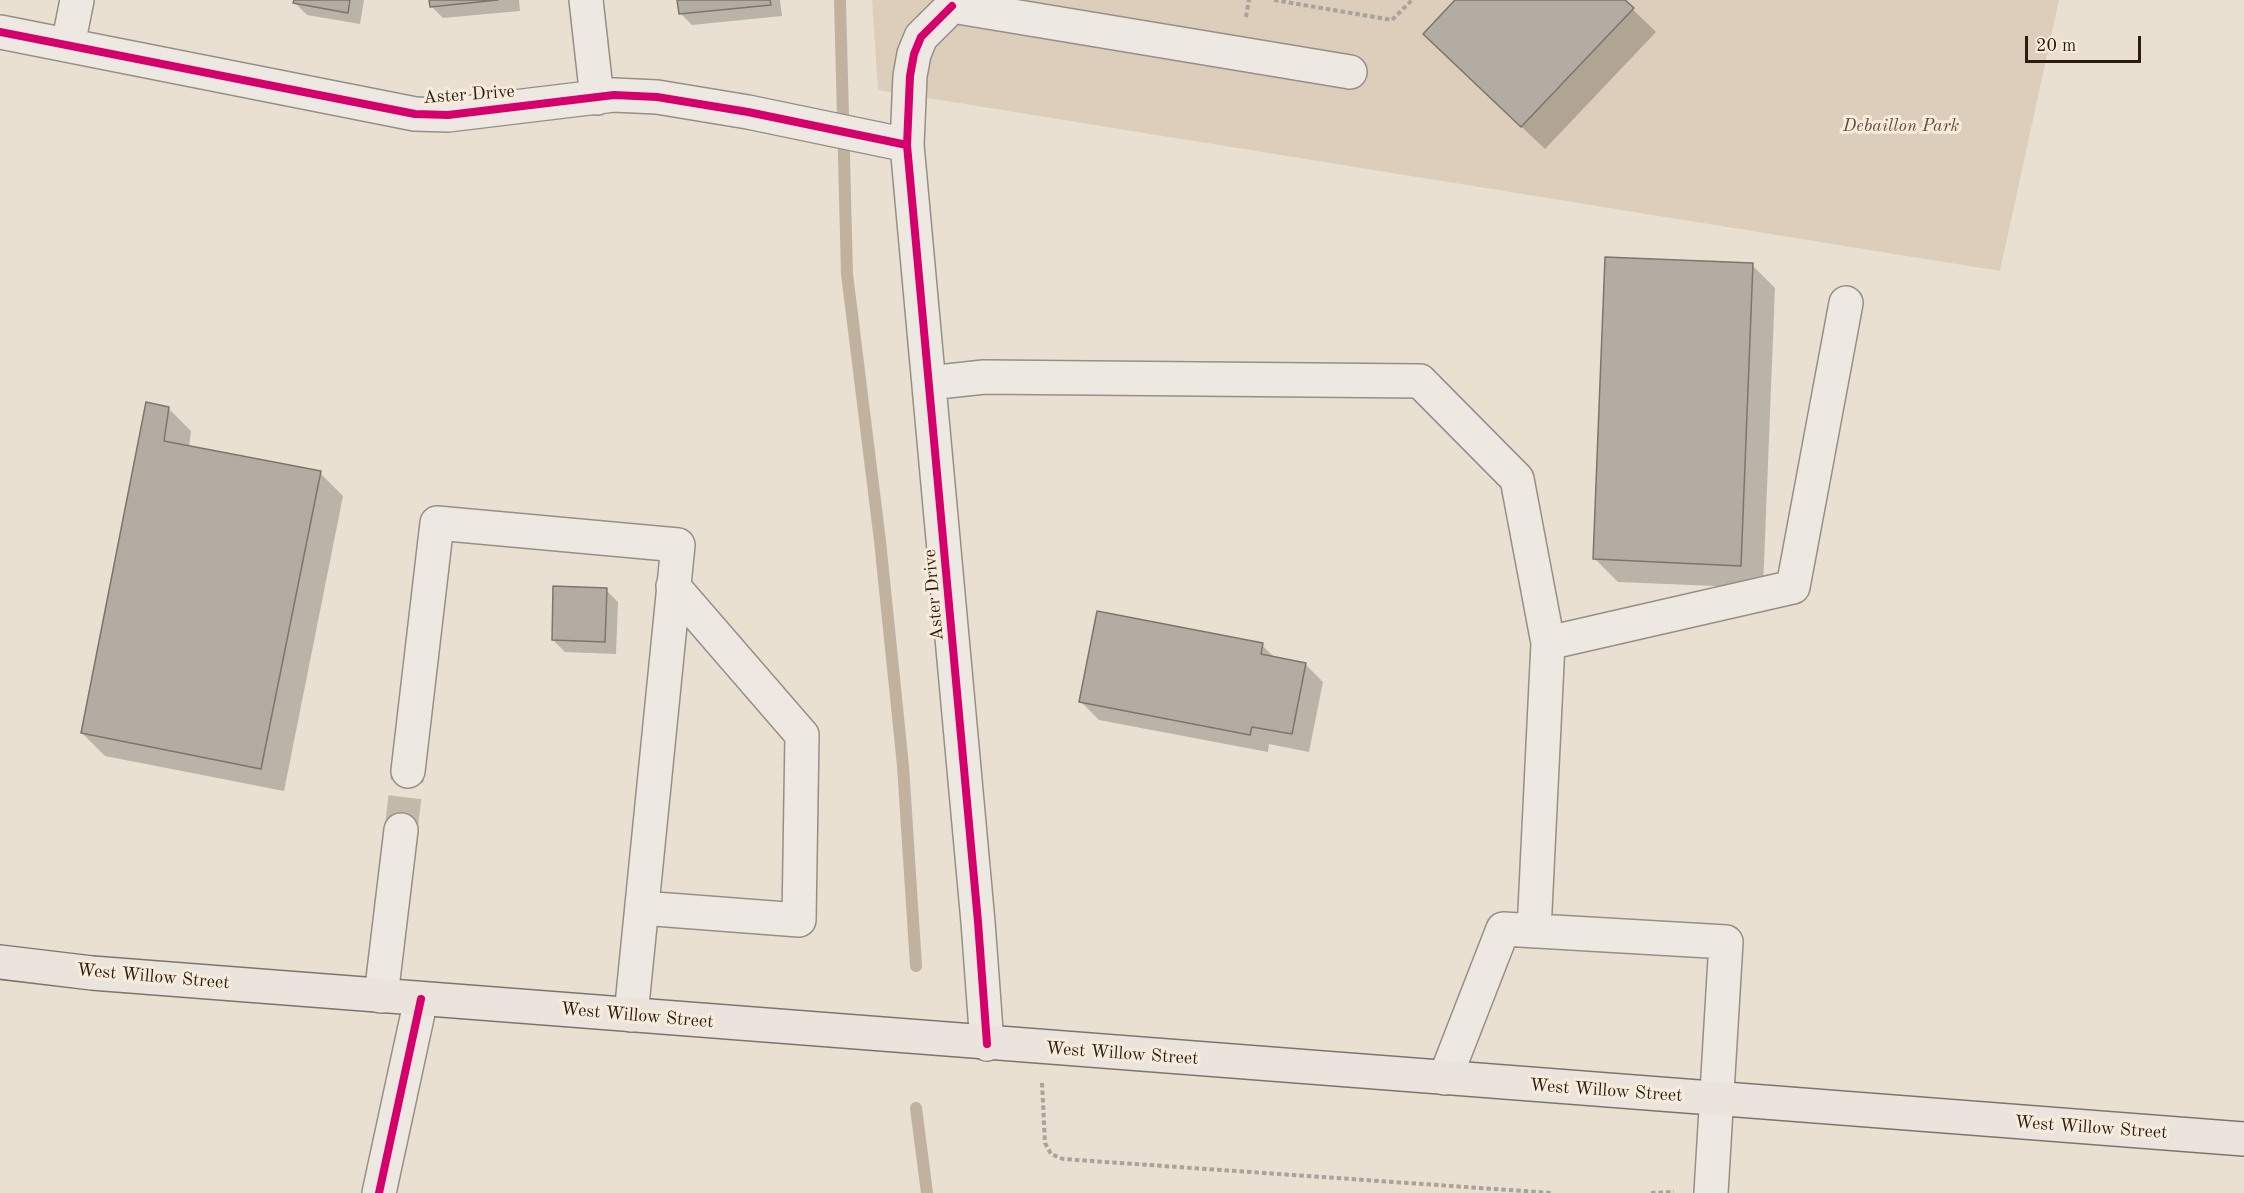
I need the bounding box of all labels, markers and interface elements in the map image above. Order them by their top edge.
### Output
scale bar [2028,24,2144,62]
text: 20 m [2036,37,2076,55]
street label: Aster Drive [422,81,516,109]
park label: Debaillon Park [1843,115,1959,137]
street label: Aster Drive [919,548,949,642]
street label: West Willow Street [76,960,230,994]
street label: West Willow Street [560,999,714,1033]
street label: West Willow Street [1045,1038,1199,1070]
street label: West Willow Street [1529,1075,1683,1107]
street label: West Willow Street [2014,1112,2168,1144]

